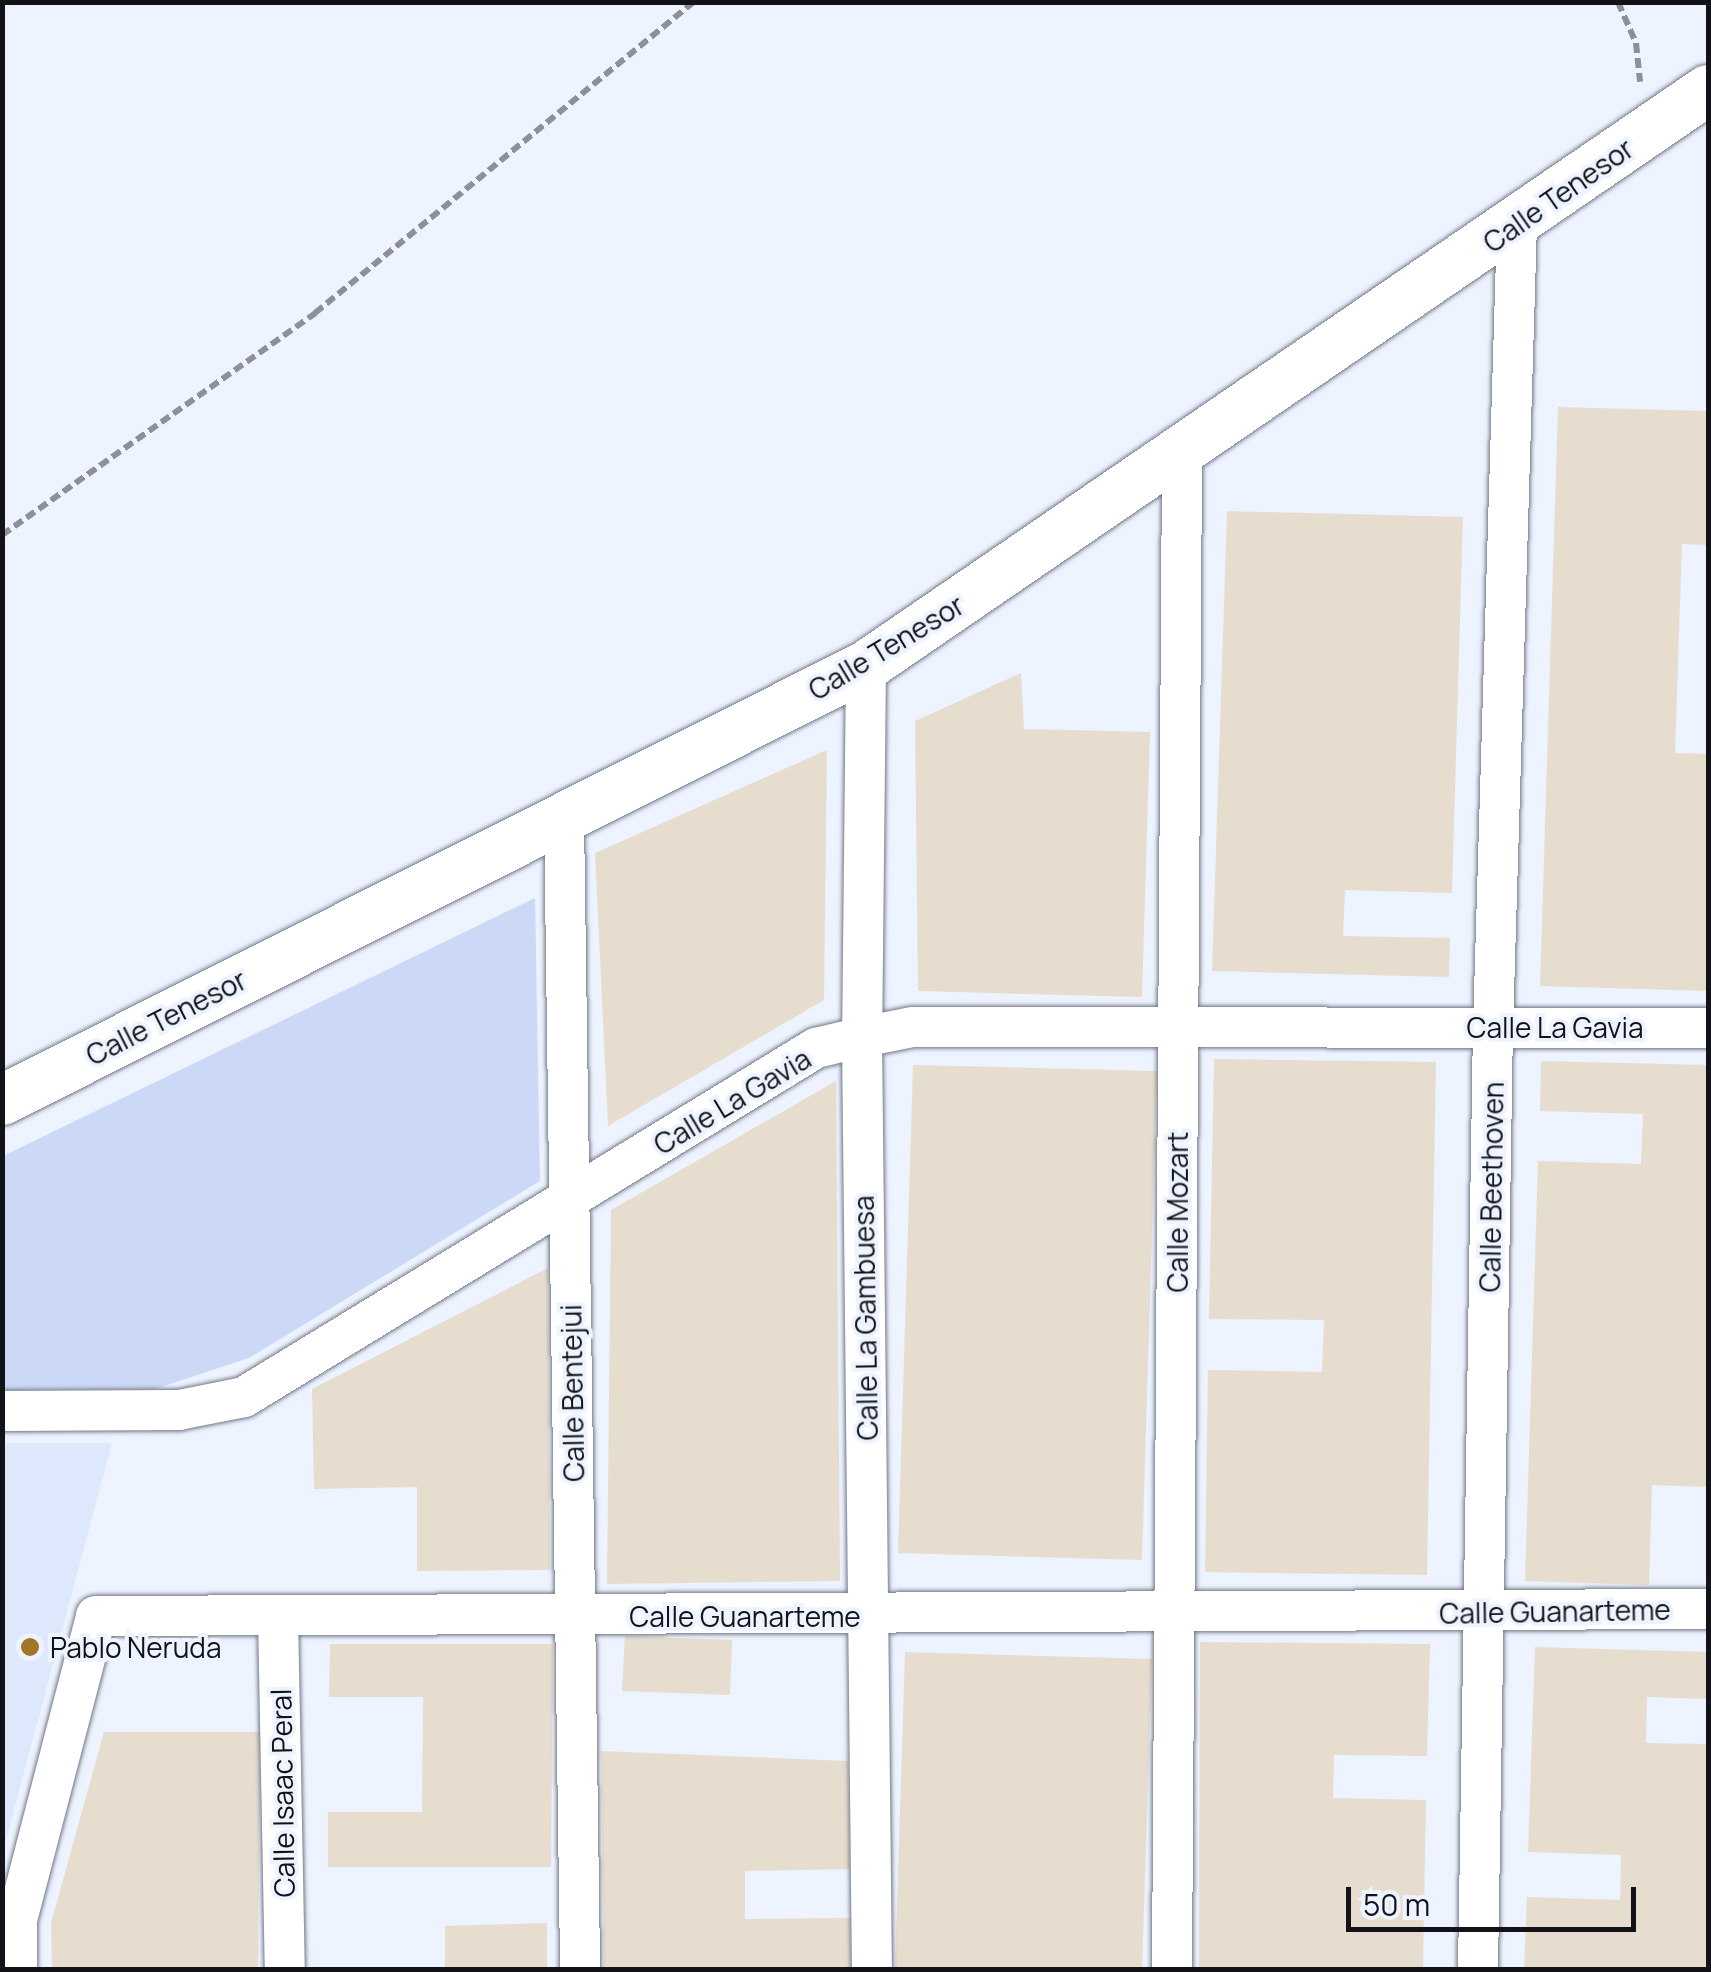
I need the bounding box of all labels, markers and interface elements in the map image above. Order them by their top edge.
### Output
street label: Calle Tenesor [1477,131,1639,259]
street label: Calle Tenesor [802,587,970,707]
street label: Calle Tenesor [80,962,252,1072]
street label: Calle La Gavia [1466,1010,1644,1044]
street label: Calle La Gavia [647,1041,817,1161]
street label: Calle Beethoven [1472,1081,1510,1293]
street label: Calle Mozart [1160,1131,1194,1293]
street label: Calle La Gambuesa [846,1195,884,1441]
street label: Calle Bentejui [554,1304,590,1482]
street label: Calle Guanarteme [1439,1592,1671,1630]
street label: Calle Guanarteme [629,1599,861,1633]
place label: Pablo Neruda [50,1630,221,1664]
marker: Pablo Neruda [19,1636,41,1658]
street label: Calle Isaac Peral [263,1688,301,1898]
scale bar [1351,1867,1641,1929]
text: 50 m [1363,1884,1430,1925]

